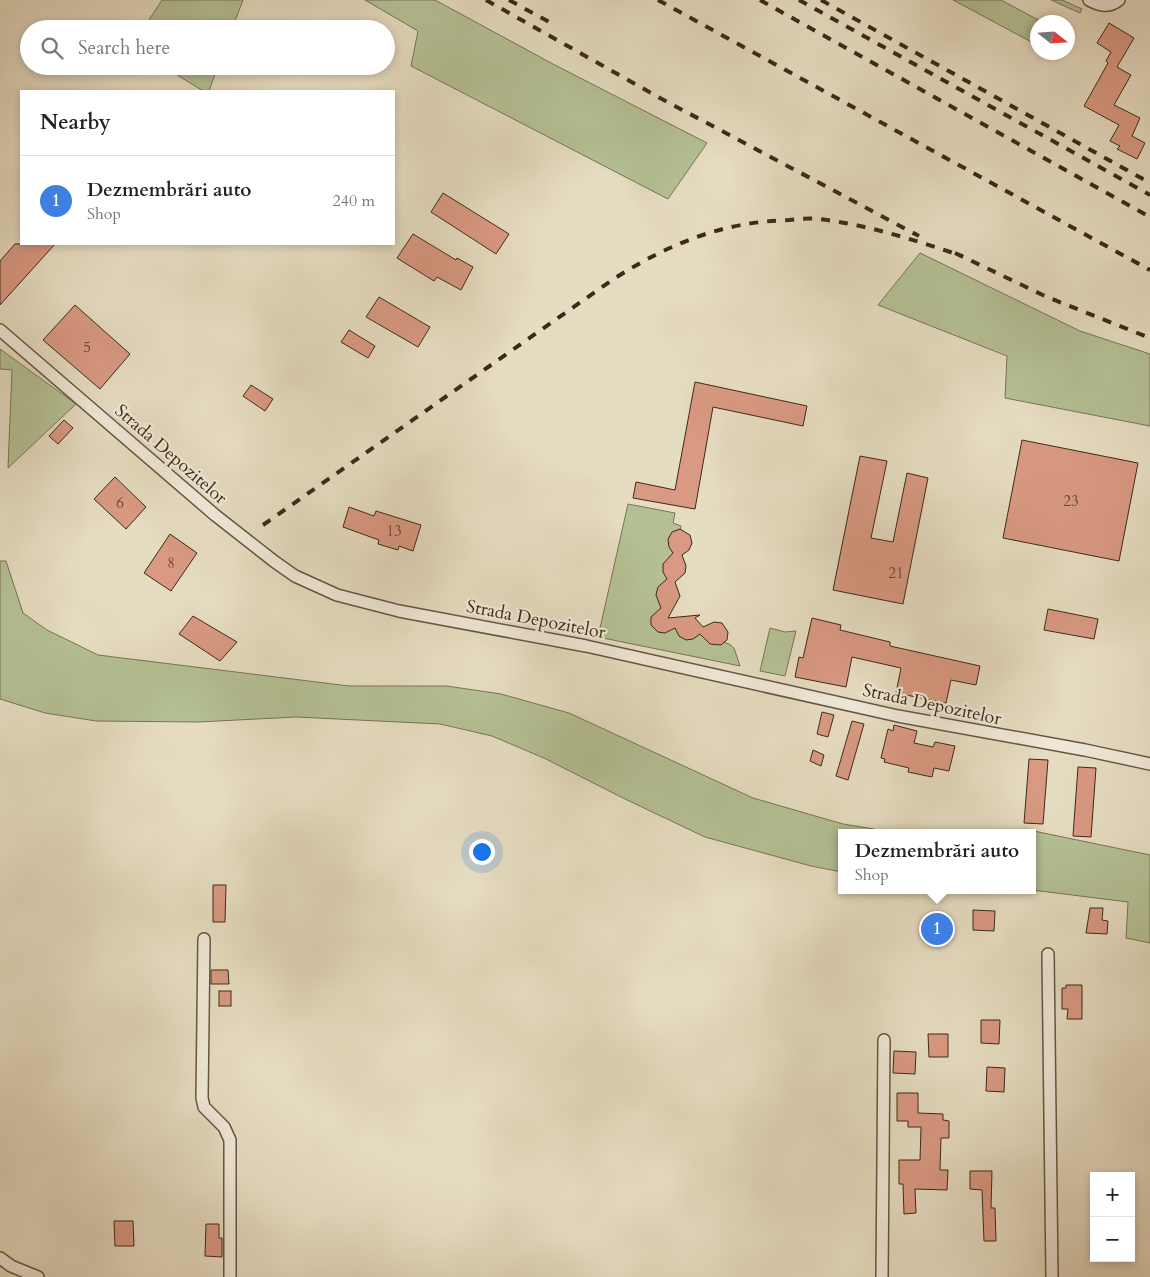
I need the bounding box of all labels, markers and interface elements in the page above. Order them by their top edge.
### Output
north arrow [1030,15,1075,60]
search box [20,20,395,75]
icon: search [38,34,66,62]
text: Search here [78,35,170,61]
text: Nearby [40,108,111,137]
text: Dezmembrări auto [87,177,251,203]
text: 1 [52,190,60,212]
text: 240 m [333,190,375,212]
text: Shop [87,203,121,225]
house number: 5 [83,337,91,357]
street label: Strada Depozitelor [109,399,232,510]
house number: 23 [1063,491,1079,511]
house number: 6 [116,493,124,513]
house number: 13 [386,521,402,541]
house number: 8 [167,553,175,573]
house number: 21 [888,563,904,583]
street label: Strada Depozitelor [464,594,608,645]
street label: Strada Depozitelor [860,678,1004,731]
popup [838,829,1036,894]
text: Dezmembrări auto [855,838,1019,864]
your location [469,839,495,865]
text: Shop [855,864,889,886]
pin: 1 [921,910,953,948]
map controls [1090,1172,1135,1262]
button: + [1090,1172,1135,1217]
button: − [1090,1217,1135,1262]

